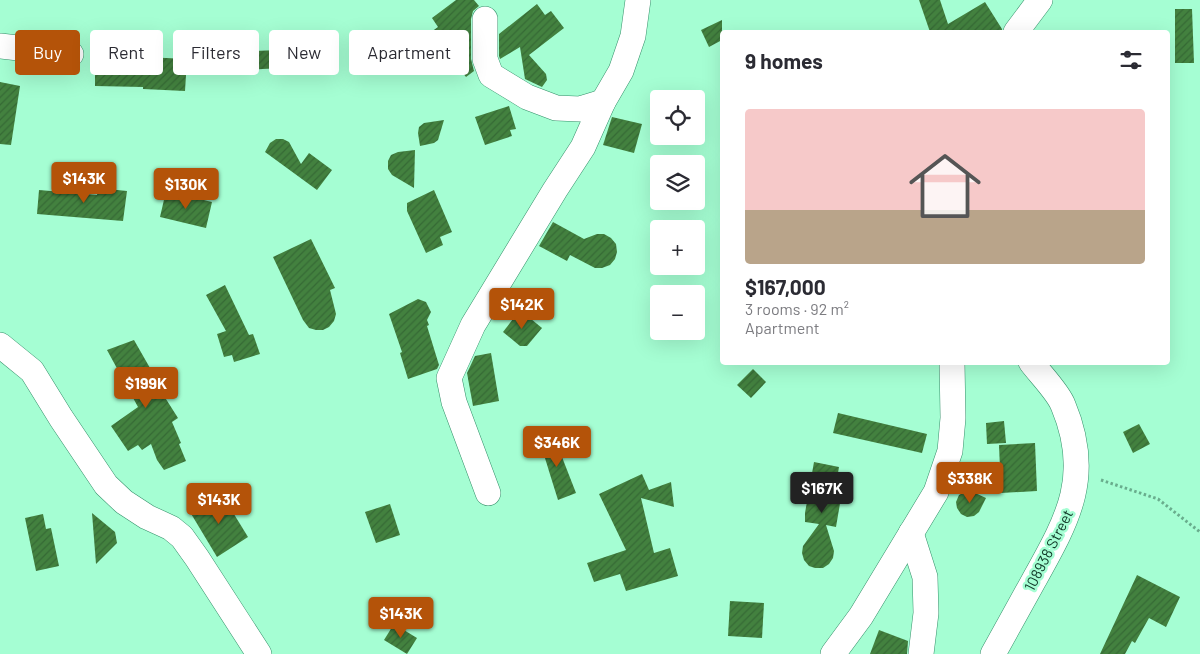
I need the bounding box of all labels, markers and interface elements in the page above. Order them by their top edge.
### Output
chip: Buy [15,30,80,75]
chip: Rent [90,30,163,75]
chip: Filters [173,30,259,75]
chip: New [269,30,339,75]
chip: Apartment [349,30,469,75]
icon: filters [1117,46,1145,74]
text: 9 homes [745,48,823,73]
map controls [650,90,705,340]
button: locate [650,90,705,145]
icon: home [900,141,990,231]
button: layers [650,155,705,210]
pin: $143K [49,162,119,204]
text: $143K [62,168,106,187]
pin: $130K [151,168,221,210]
text: $130K [165,174,207,193]
button: + [650,220,705,275]
text: $167,000 [745,274,826,299]
button: − [650,285,705,340]
pin: $142K [487,288,557,330]
text: $142K [500,294,544,313]
text: 3 rooms · 92 m² [745,299,849,318]
text: Apartment [745,318,820,337]
pin: $199K [111,366,181,409]
text: $199K [125,373,167,392]
pin: $346K [522,426,592,468]
text: $346K [534,432,580,451]
pin: $338K [935,462,1005,504]
text: $338K [947,468,993,487]
pin: $167K [787,472,857,514]
text: $167K [801,478,843,497]
pin: $143K [184,482,254,525]
text: $143K [197,489,241,508]
street label: 108938 Street [1020,506,1076,594]
pin: $143K [366,596,436,639]
text: $143K [379,603,423,622]

